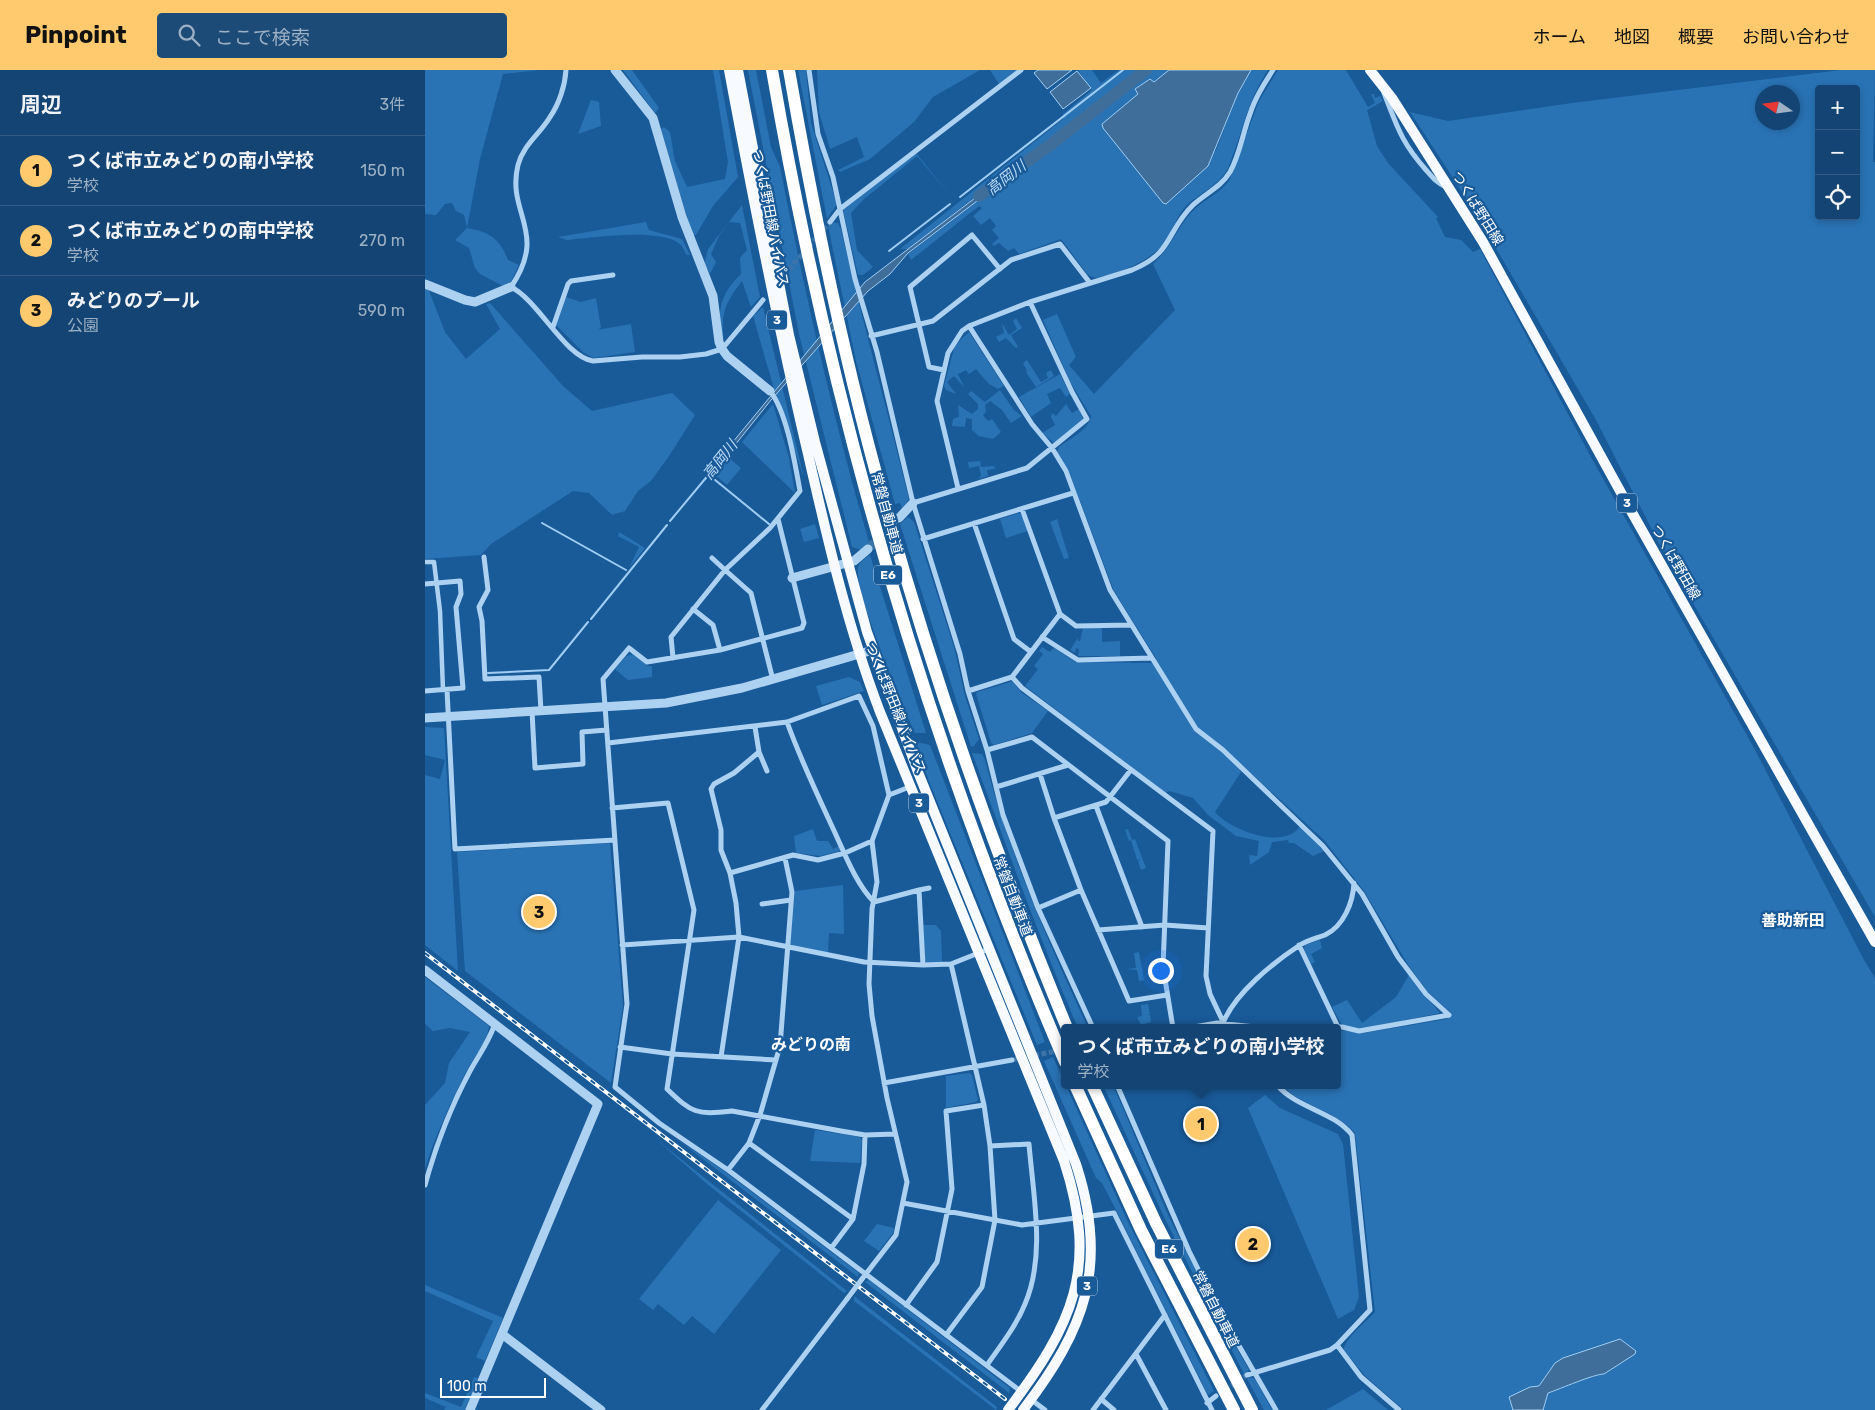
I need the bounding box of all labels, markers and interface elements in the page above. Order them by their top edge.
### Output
search box [157,13,507,58]
text: Pinpoint [25,21,127,49]
icon: search [175,21,203,49]
text: ここで検索 [215,26,310,49]
text: ホーム [1533,26,1586,48]
text: 地図 [1614,26,1650,48]
text: 概要 [1678,26,1714,48]
text: お問い合わせ [1742,26,1850,48]
north arrow [1755,85,1800,130]
map controls [1815,85,1860,220]
button: + [1815,85,1860,130]
text: 周辺 [20,92,62,117]
text: 3件 [379,95,405,114]
button: − [1815,130,1860,175]
street label: つくば野田線バイパス [749,148,792,288]
text: つくば市立みどりの南小学校 [67,149,314,172]
water label: 高岡川 [983,156,1031,199]
text: 1 [32,161,40,180]
text: 150 m [360,161,405,180]
street label: つくば野田線 [1448,168,1507,248]
button: locate [1815,175,1860,220]
text: 学校 [67,176,99,195]
text: つくば市立みどりの南中学校 [67,219,314,242]
text: 2 [31,231,41,250]
text: 270 m [359,231,405,250]
text: 学校 [67,246,99,265]
text: みどりのプール [67,289,200,312]
text: 3 [31,301,41,320]
text: 590 m [358,301,405,320]
road number: 3 [767,310,787,330]
text: 公園 [67,316,99,335]
water label: 高岡川 [699,435,742,483]
street label: 常磐自動車道 [867,470,906,556]
road number: 3 [1617,493,1637,512]
street label: つくば野田線 [1647,522,1704,603]
road number: E6 [874,566,902,584]
street label: つくば野田線バイパス [861,640,930,776]
road number: 3 [909,794,929,812]
street label: 常磐自動車道 [990,854,1036,938]
pin: 3 [523,893,555,931]
district label: 善助新田 [1761,911,1825,930]
your location [1148,958,1174,984]
popup [1061,1024,1341,1089]
district label: みどりの南 [771,1035,851,1054]
text: つくば市立みどりの南小学校 [1077,1035,1325,1058]
text: 学校 [1077,1062,1110,1081]
pin: 1 [1185,1105,1217,1143]
pin: 2 [1237,1225,1269,1263]
road number: E6 [1155,1240,1183,1258]
street label: 常磐自動車道 [1189,1268,1242,1351]
road number: 3 [1077,1276,1097,1296]
scale bar [440,1375,546,1398]
text: 100 m [447,1378,487,1395]

